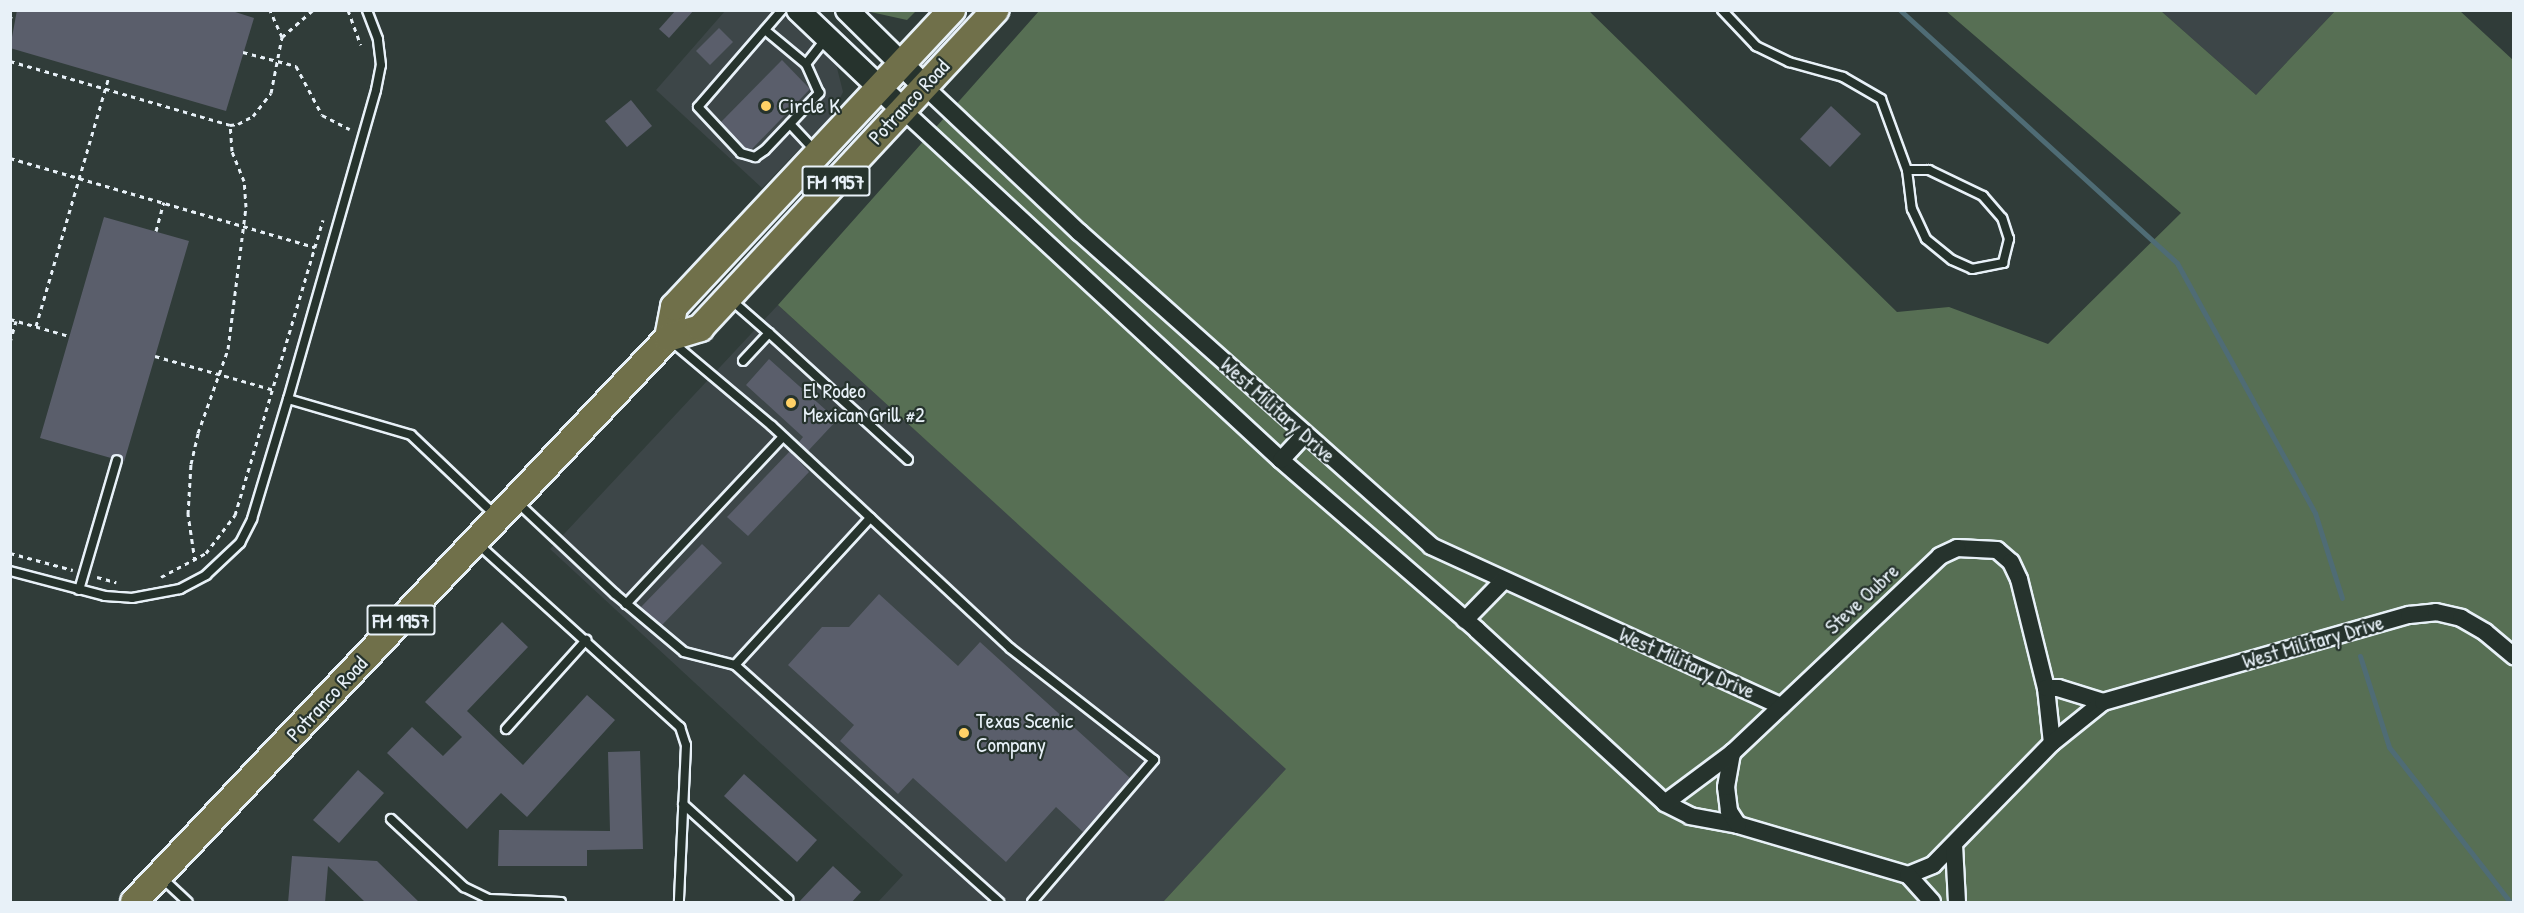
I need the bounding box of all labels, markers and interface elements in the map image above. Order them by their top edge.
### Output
street label: Potranco Road [863,54,955,150]
place label: Circle K [778,93,840,119]
marker: Circle K [759,99,773,113]
road number: FM 1957 [802,164,870,198]
street label: West Military Drive [1215,352,1341,468]
place label: El Rodeo Mexican Grill #2 [803,378,925,428]
marker: El Rodeo Mexican Grill #2 [784,396,798,410]
street label: Steve Oubre [1820,558,1904,640]
road number: FM 1957 [366,603,436,637]
street label: West Military Drive [2240,610,2386,674]
street label: West Military Drive [1615,622,1759,704]
street label: Potranco Road [281,651,373,747]
place label: Texas Scenic Company [976,708,1073,758]
marker: Texas Scenic Company [957,726,971,740]

